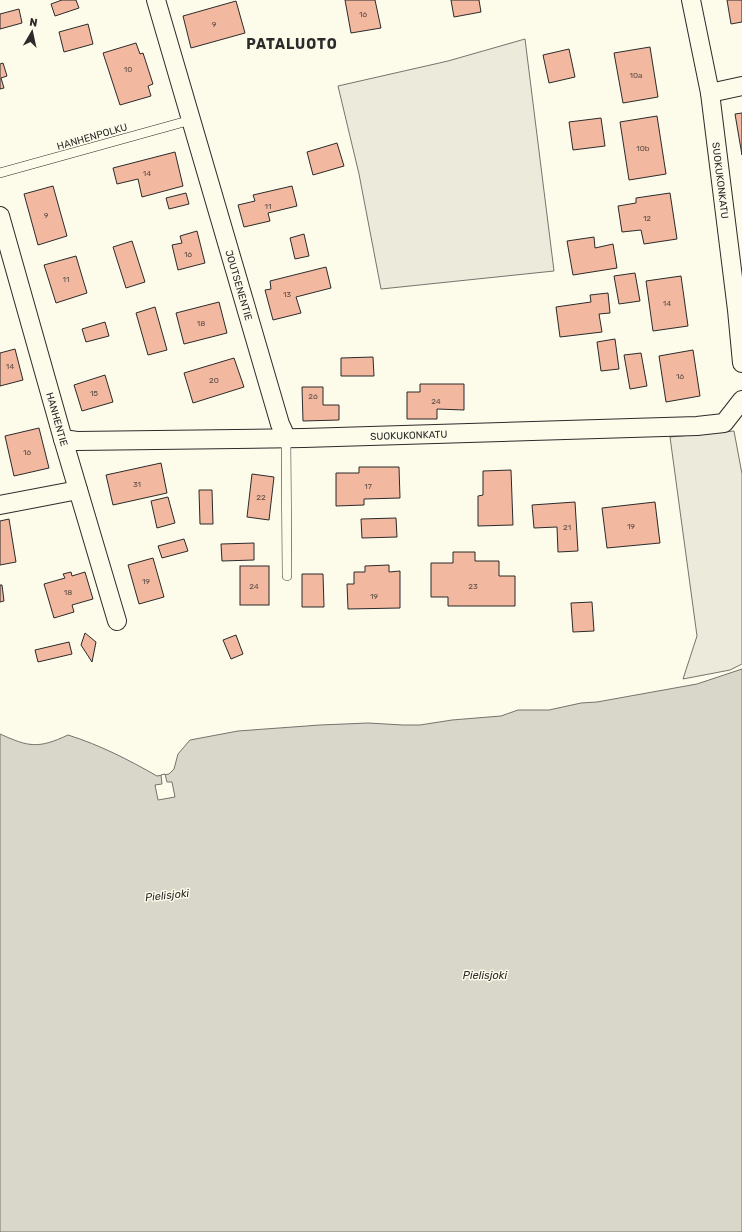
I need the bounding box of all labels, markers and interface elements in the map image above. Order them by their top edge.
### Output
house number: 16 [359,10,367,19]
north arrow [12,12,52,52]
text: N [29,16,38,30]
house number: 9 [212,20,217,29]
district label: PATALUOTO [246,36,338,53]
house number: 10 [124,65,132,74]
house number: 10a [630,71,642,80]
street label: HANHENPOLKU [56,121,129,153]
street label: SUOKUKONKATU [709,141,731,220]
house number: 10b [636,144,650,153]
house number: 14 [143,169,151,178]
house number: 11 [265,202,271,211]
house number: 9 [44,211,49,220]
house number: 12 [643,214,651,223]
street label: JOUTSENENTIE [222,249,254,322]
house number: 16 [184,250,192,259]
house number: 11 [63,275,69,284]
house number: 13 [283,290,291,299]
house number: 14 [663,299,671,308]
house number: 18 [197,319,205,328]
house number: 14 [6,362,14,371]
house number: 16 [676,372,684,381]
house number: 20 [209,376,219,385]
house number: 15 [90,389,98,398]
street label: HANHENTIE [43,391,70,448]
house number: 26 [308,392,318,401]
house number: 24 [431,397,441,406]
street label: SUOKUKONKATU [370,429,448,443]
house number: 16 [23,448,31,457]
house number: 31 [133,480,141,489]
house number: 17 [364,482,372,491]
house number: 22 [256,493,266,502]
house number: 19 [627,522,635,531]
house number: 21 [563,523,571,532]
house number: 19 [142,577,150,586]
house number: 24 [249,582,259,591]
house number: 23 [468,582,478,591]
house number: 18 [64,588,72,597]
house number: 19 [370,592,378,601]
water label: Pielisjoki [144,887,190,904]
water label: Pielisjoki [463,969,507,982]

